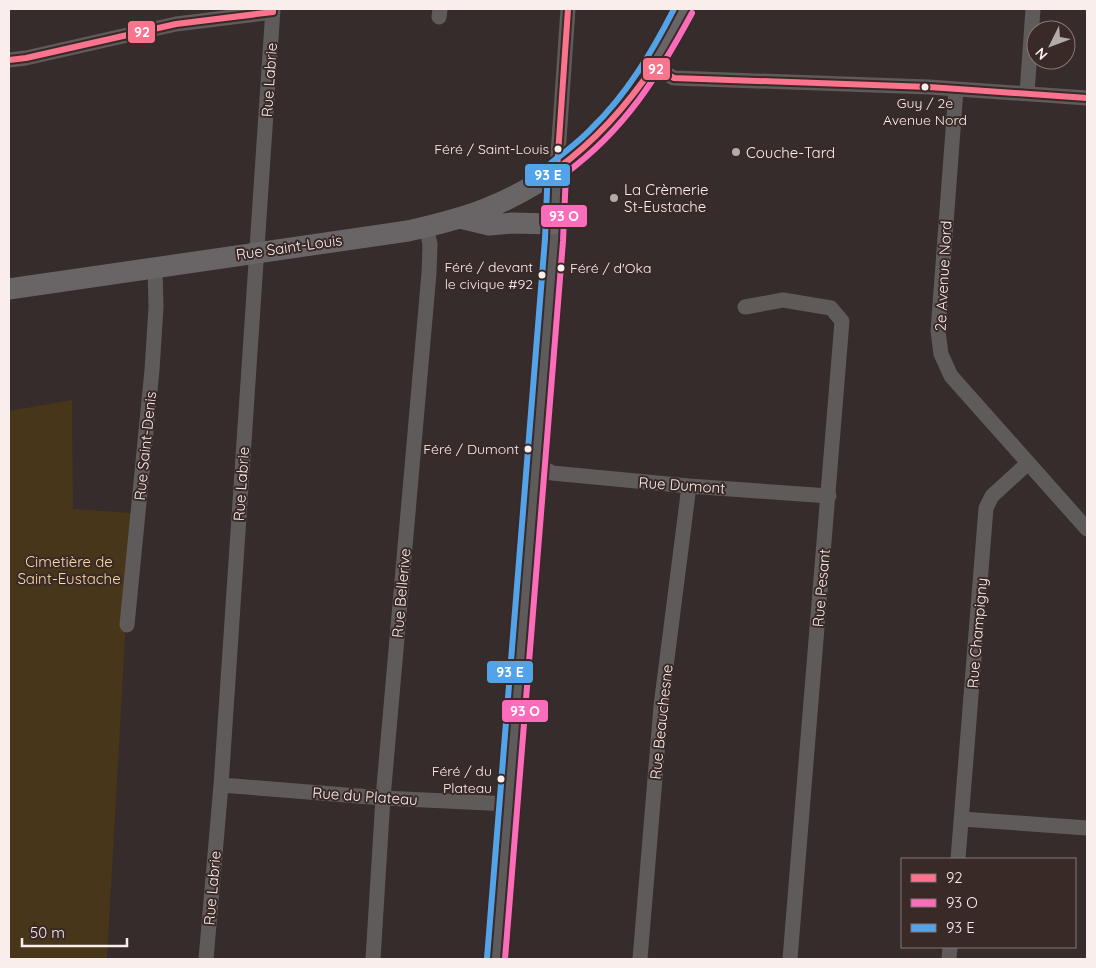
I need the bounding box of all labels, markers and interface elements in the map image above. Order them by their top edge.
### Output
line badge: 92 [127,20,156,44]
north arrow [1026,20,1076,70]
text: 92 [134,23,150,41]
street label: Rue Labrie [257,42,281,118]
text: N [1031,44,1051,64]
line badge: 92 [642,57,671,81]
text: 92 [648,60,664,78]
marker: Guy / 2e Avenue Nord [920,82,930,92]
place label: Guy / 2e Avenue Nord [883,94,967,129]
place label: Féré / Saint-Louis [434,140,549,158]
place label: Couche-Tard [746,143,835,162]
marker: Féré / Saint-Louis [553,144,563,154]
marker: Couche-Tard [730,146,742,158]
line badge: 93 E [524,163,571,187]
text: 93 E [534,166,562,184]
place label: La Crèmerie St-Eustache [624,180,709,216]
marker: La Crèmerie St-Eustache [608,192,620,204]
line badge: 93 O [540,204,588,228]
text: 93 O [549,207,579,225]
street label: 2e Avenue Nord [931,220,955,332]
street label: Rue Saint-Louis [235,230,343,264]
place label: Féré / devant le civique #92 [444,258,533,293]
place label: Féré / d'Oka [570,259,651,277]
marker: Féré / d'Oka [556,263,566,273]
marker: Féré / devant le civique #92 [537,270,547,280]
street label: Rue Saint-Denis [130,390,160,502]
place label: Féré / Dumont [423,440,519,458]
marker: Féré / Dumont [523,444,533,454]
street label: Rue Labrie [229,446,253,522]
street label: Rue Dumont [638,472,726,498]
street label: Rue Bellerive [388,547,414,639]
street label: Rue Pesant [808,548,834,628]
park label: Cimetière de Saint-Eustache [17,552,121,588]
street label: Rue Champigny [963,577,991,689]
line badge: 93 E [486,660,534,684]
text: 93 E [496,663,524,681]
street label: Rue Beauchesne [646,663,676,781]
line badge: 93 O [501,699,549,723]
text: 93 O [510,702,540,720]
place label: Féré / du Plateau [432,762,492,797]
marker: Féré / du Plateau [496,774,506,784]
street label: Rue du Plateau [312,783,418,809]
street label: Rue Labrie [199,850,225,926]
legend [901,858,1076,948]
text: 92 [946,868,963,887]
text: 93 O [946,893,978,912]
scale bar [22,916,128,948]
text: 93 E [946,918,975,937]
text: 50 m [30,923,65,942]

